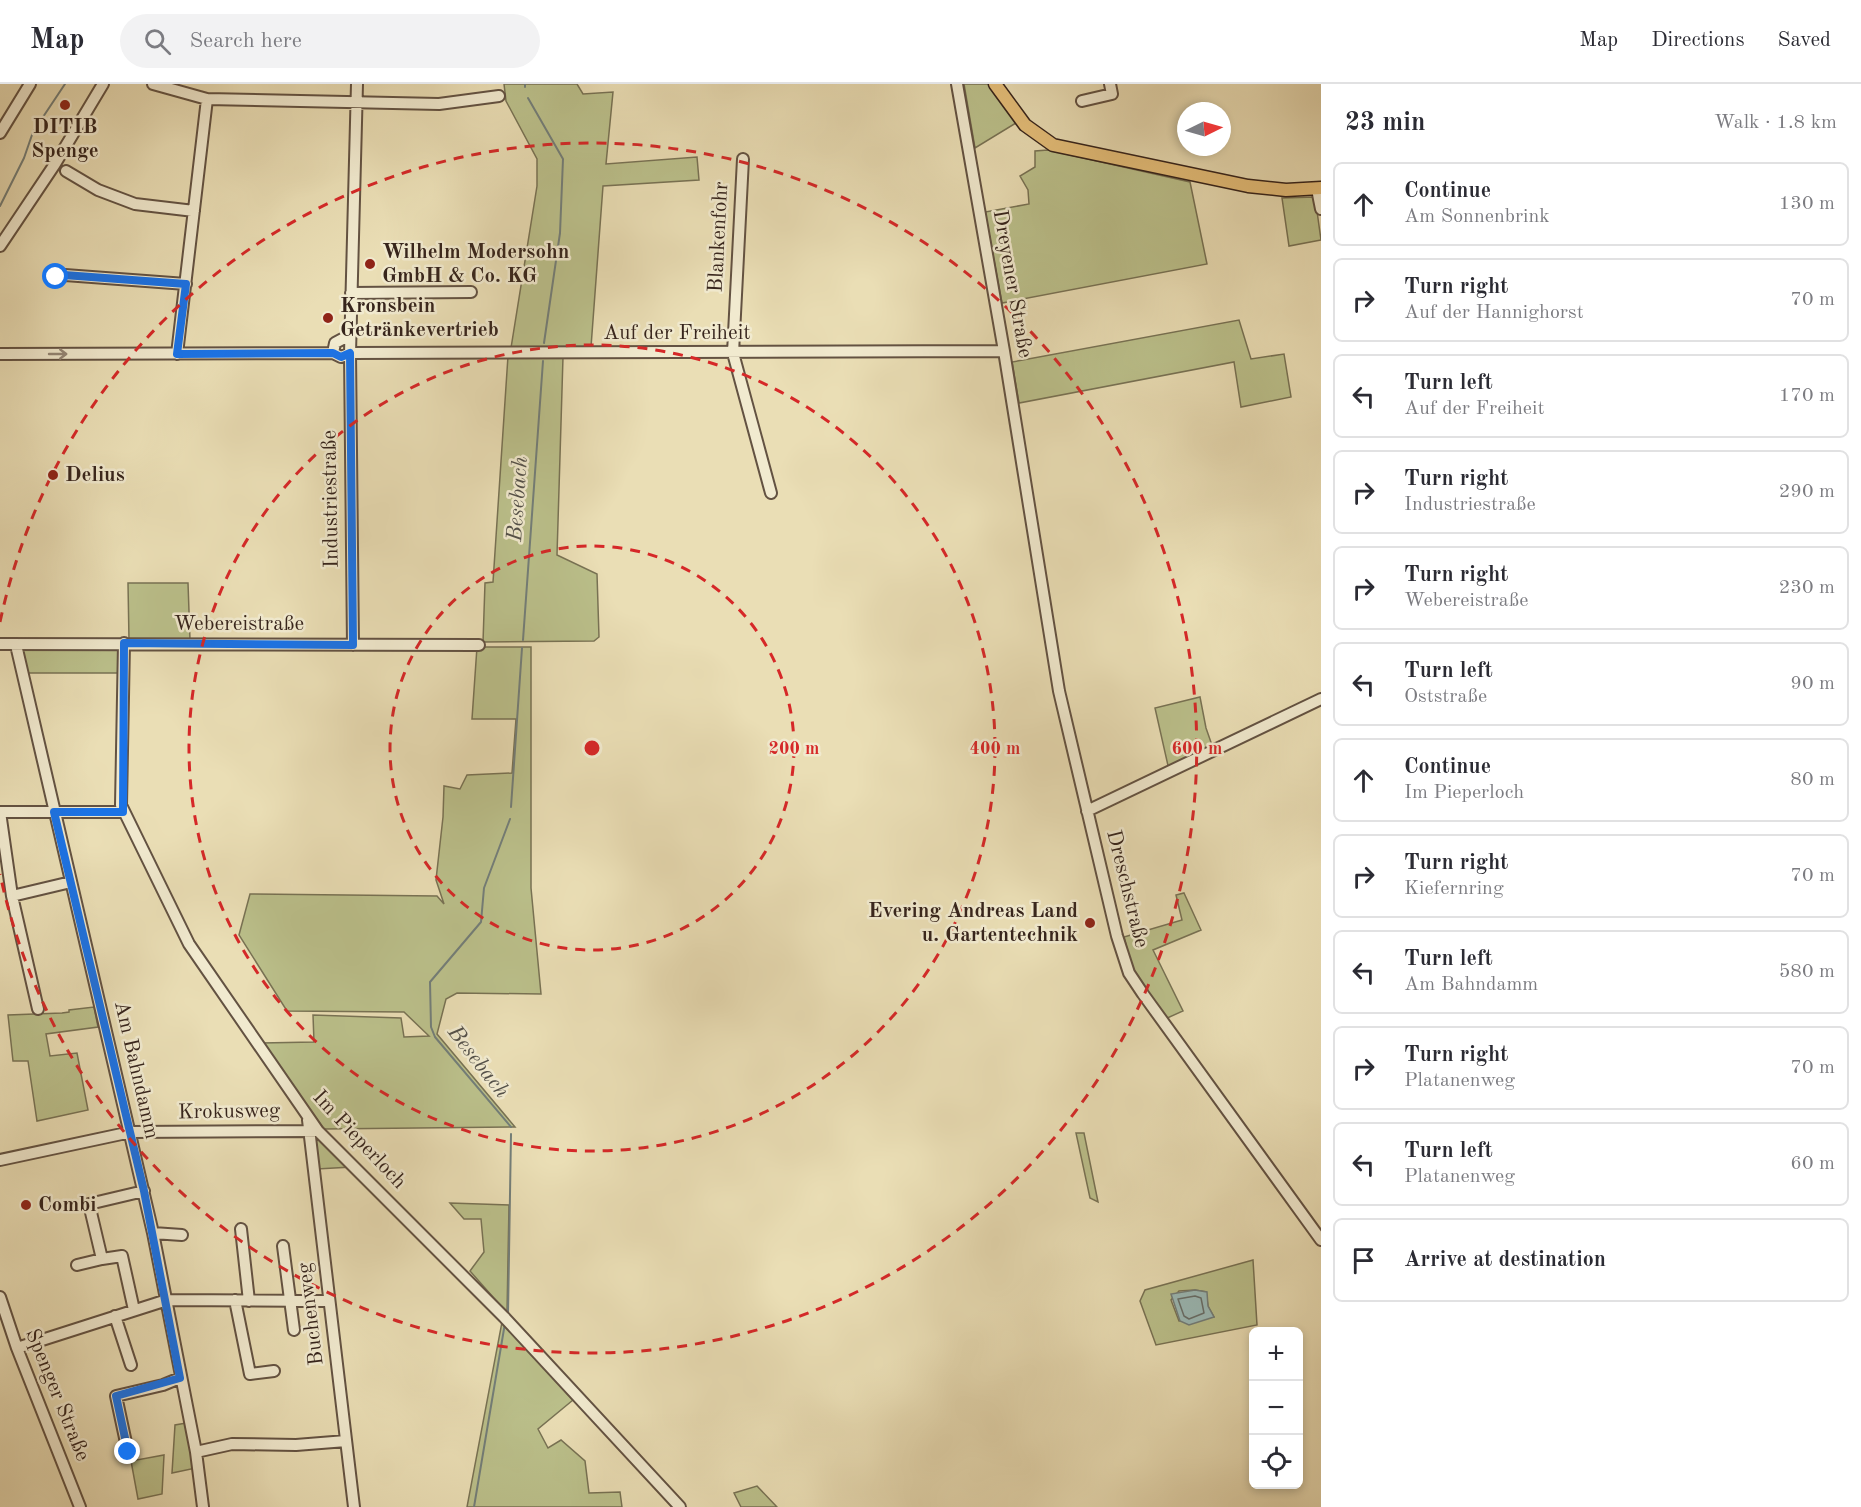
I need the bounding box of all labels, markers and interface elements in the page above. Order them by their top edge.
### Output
search box [120,14,540,68]
icon: search [141,25,174,58]
text: Map [30,27,84,55]
text: Search here [189,30,302,52]
text: Map [1579,30,1618,51]
text: Directions [1651,30,1745,51]
text: Saved [1778,30,1831,51]
marker: DITIB Spenge [58,98,72,112]
north arrow [1177,102,1231,156]
text: 23 min [1345,110,1425,136]
text: Walk · 1.8 km [1714,113,1837,133]
place label: DITIB Spenge [31,117,99,162]
text: Continue [1404,180,1491,202]
street label: Blankenfohr [706,181,732,293]
icon: ahead [1347,188,1380,221]
text: 130 m [1779,194,1835,214]
text: Am Sonnenbrink [1404,207,1550,227]
street label: Dreyener Straße [989,208,1035,360]
place label: Wilhelm Modersohn GmbH & Co. KG [382,242,569,287]
marker: Wilhelm Modersohn GmbH & Co. KG [363,257,377,271]
route start [42,263,68,289]
text: Turn right [1404,276,1508,298]
icon: right [1347,284,1380,317]
text: 70 m [1790,290,1835,310]
place label: Kronsbein Getränkevertrieb [340,296,499,341]
text: Auf der Hannighorst [1404,303,1584,323]
marker: Kronsbein Getränkevertrieb [321,311,335,325]
street label: Auf der Freiheit [603,323,751,344]
one-way arrow [48,348,68,360]
text: Turn left [1404,372,1493,394]
icon: left [1347,380,1380,413]
text: 170 m [1779,386,1835,406]
text: Auf der Freiheit [1404,399,1544,419]
street label: Industriestraße [319,430,343,568]
water label: Besebach [504,456,532,543]
place label: Delius [65,465,125,486]
marker: Delius [46,468,60,482]
text: Turn right [1404,468,1508,490]
icon: right [1347,476,1380,509]
text: 290 m [1779,482,1835,502]
text: Industriestraße [1404,495,1536,515]
text: Turn right [1404,564,1508,586]
icon: right [1347,572,1380,605]
text: 230 m [1779,578,1835,598]
text: Webereistraße [1404,591,1528,611]
street label: Webereistraße [174,614,304,635]
text: Turn left [1404,660,1493,682]
icon: left [1347,668,1380,701]
text: 90 m [1790,674,1835,694]
text: Oststraße [1404,687,1487,707]
centre of rings [582,738,602,758]
text: 200 m [769,740,819,758]
text: 400 m [970,740,1020,758]
text: 600 m [1172,740,1222,758]
text: Continue [1404,756,1491,778]
icon: ahead [1347,764,1380,797]
text: 80 m [1790,770,1835,790]
text: Im Pieperloch [1404,783,1524,803]
street label: Dreschstraße [1102,828,1152,950]
text: Turn right [1404,852,1508,874]
icon: right [1347,860,1380,893]
text: 70 m [1790,866,1835,886]
text: Kiefernring [1404,879,1504,899]
place label: Evering Andreas Land u. Gartentechnik [868,901,1078,946]
marker: Evering Andreas Land u. Gartentechnik [1083,916,1097,930]
text: Turn left [1404,948,1493,970]
icon: left [1347,956,1380,989]
text: 580 m [1779,962,1835,982]
text: Am Bahndamm [1404,975,1538,995]
street label: Am Bahndamm [110,999,162,1141]
water label: Besebach [442,1021,513,1102]
text: Turn right [1404,1044,1508,1066]
icon: right [1347,1052,1380,1085]
text: 70 m [1790,1058,1835,1078]
text: Platanenweg [1404,1071,1515,1091]
street label: Im Pieperloch [308,1087,410,1193]
street label: Krokusweg [178,1101,281,1123]
text: Turn left [1404,1140,1493,1162]
icon: left [1347,1148,1380,1181]
text: 60 m [1790,1154,1835,1174]
text: Platanenweg [1404,1167,1515,1187]
place label: Combi [38,1195,97,1216]
marker: Combi [19,1198,33,1212]
icon: arrive [1347,1244,1380,1277]
text: Arrive at destination [1404,1249,1606,1271]
street label: Buchenweg [294,1261,328,1367]
street label: Spenger Straße [21,1326,93,1464]
map controls [1249,1327,1303,1489]
button: + [1249,1327,1303,1381]
button: − [1249,1381,1303,1435]
button: locate [1249,1435,1303,1489]
route end [114,1438,140,1464]

